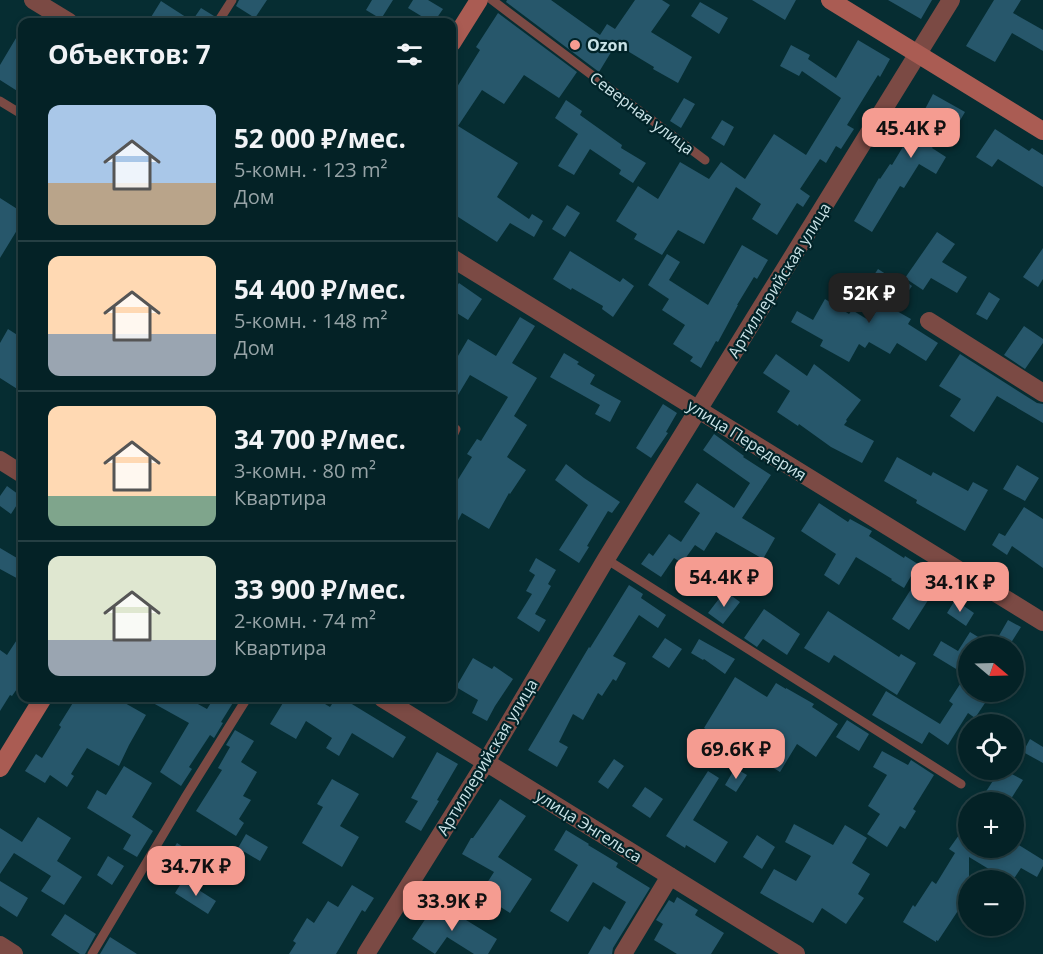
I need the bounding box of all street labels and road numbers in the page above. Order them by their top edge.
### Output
street label: Северная улица [585,67,699,159]
street label: Артиллерийская улица [722,198,836,362]
street label: улица Передерия [683,394,811,486]
street label: Артиллерийская улица [431,675,543,839]
street label: улица Энгельса [532,784,646,868]

